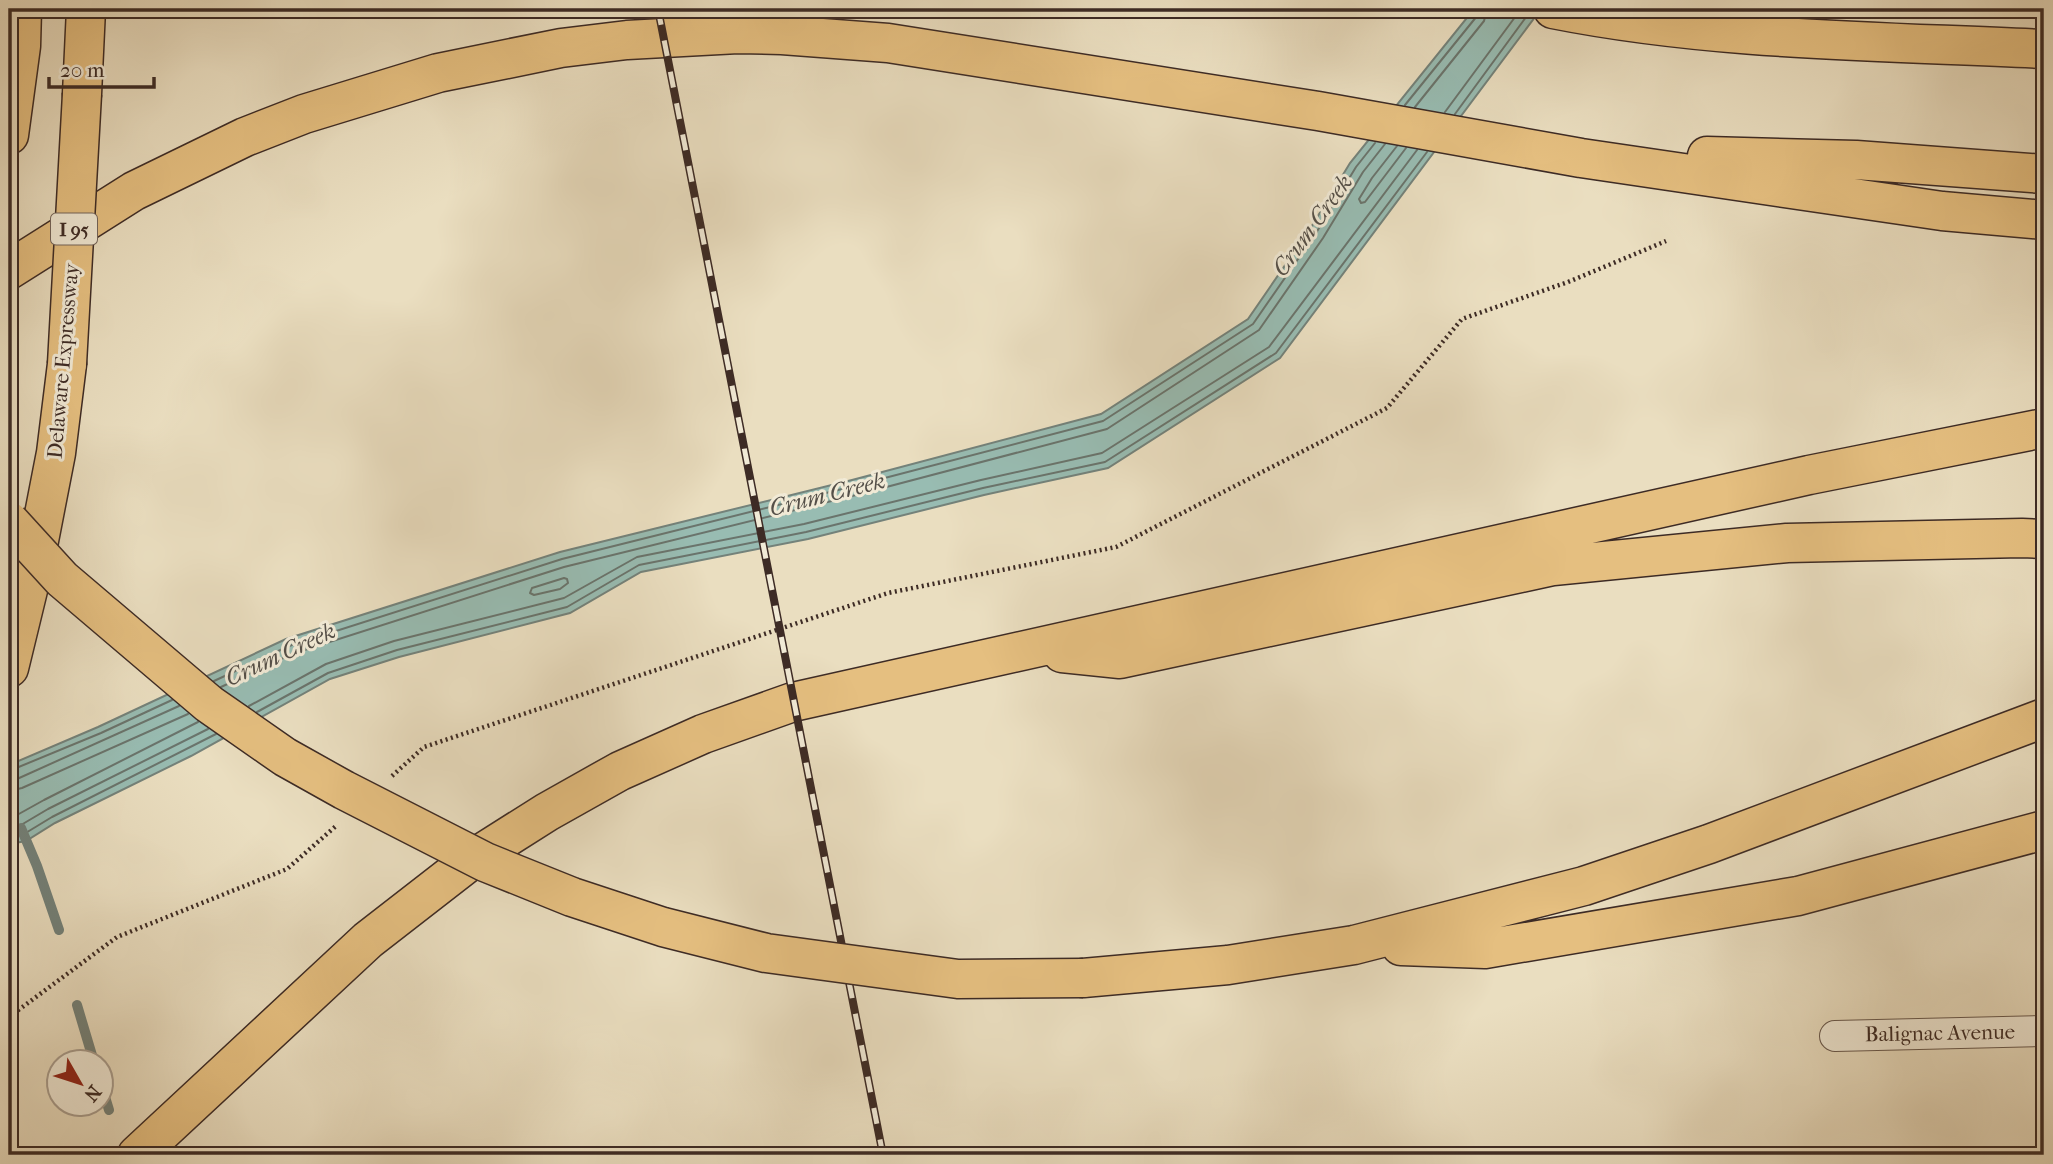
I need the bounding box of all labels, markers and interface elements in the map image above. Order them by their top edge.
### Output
scale bar [49,46,154,90]
text: 20 m [60,58,105,82]
water label: Crum Creek [1267,169,1358,281]
road number: I 95 [51,214,97,244]
street label: Delaware Expressway [43,262,84,460]
water label: Crum Creek [766,467,888,522]
water label: Crum Creek [221,617,340,692]
street label: Balignac Avenue [1865,1020,2015,1046]
north arrow [46,1048,116,1118]
text: N [79,1081,106,1106]

